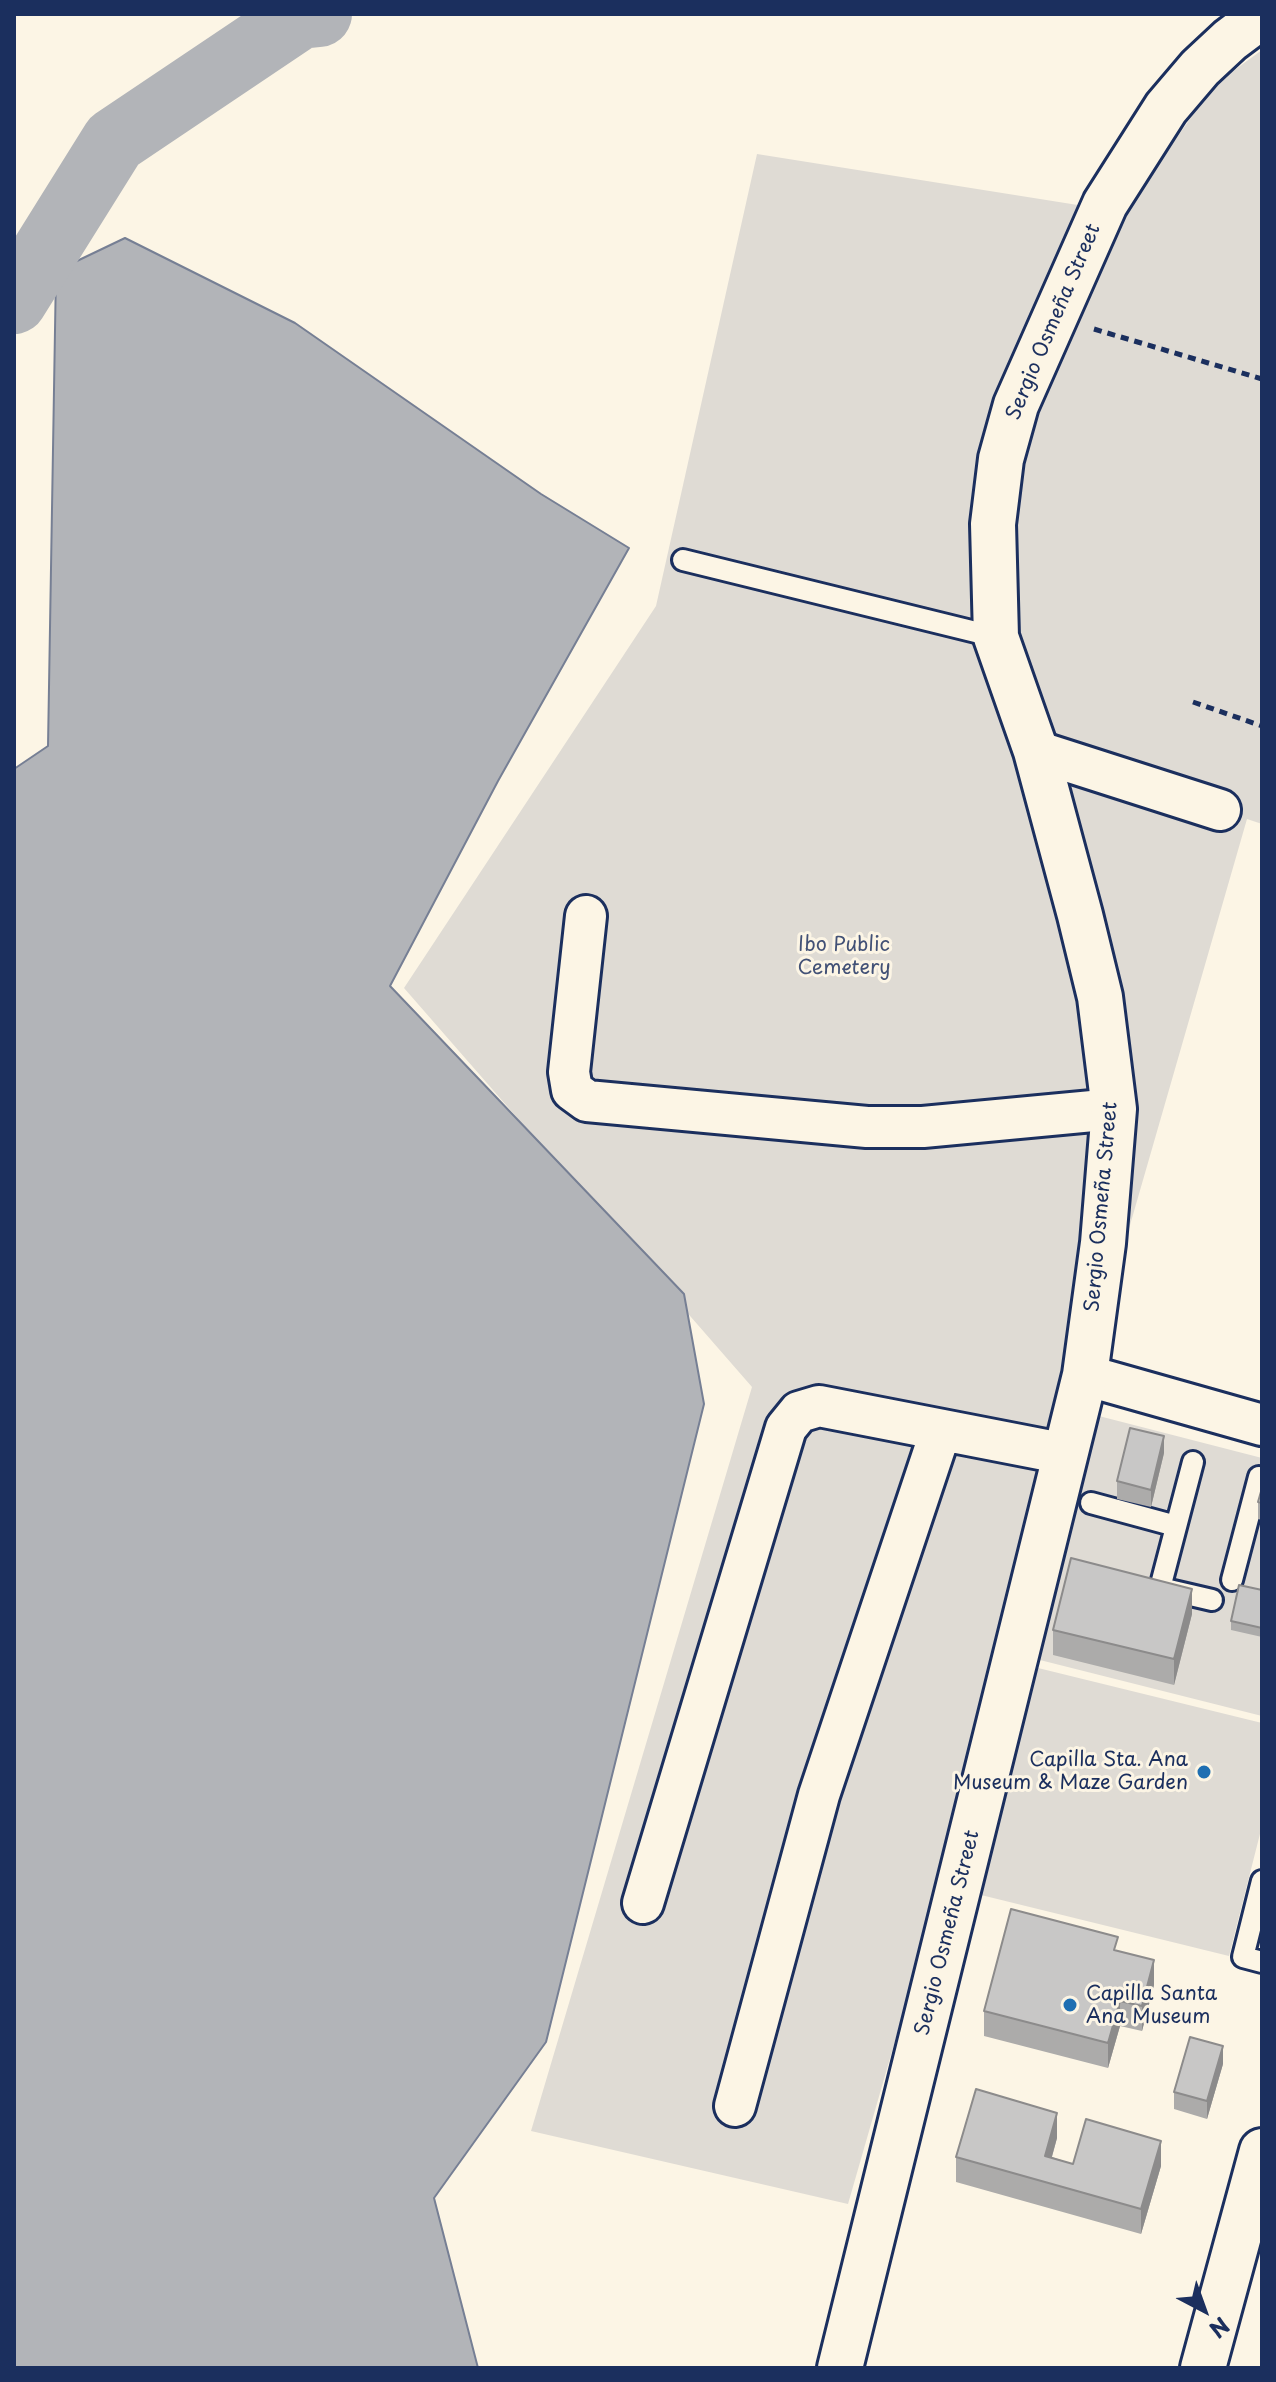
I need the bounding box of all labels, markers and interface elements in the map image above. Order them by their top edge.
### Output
street label: Sergio Osmeña Street [1002,220,1106,424]
park label: Ibo Public Cemetery [797,933,891,980]
street label: Sergio Osmeña Street [1081,1101,1123,1313]
place label: Capilla Sta. Ana Museum & Maze Garden [953,1748,1188,1795]
marker: Capilla Sta. Ana Museum & Maze Garden [1195,1763,1213,1781]
street label: Sergio Osmeña Street [911,1828,985,2038]
place label: Capilla Santa Ana Museum [1086,1982,1217,2029]
marker: Capilla Santa Ana Museum [1061,1996,1079,2014]
north arrow [1164,2270,1244,2350]
text: N [1203,2310,1237,2347]

